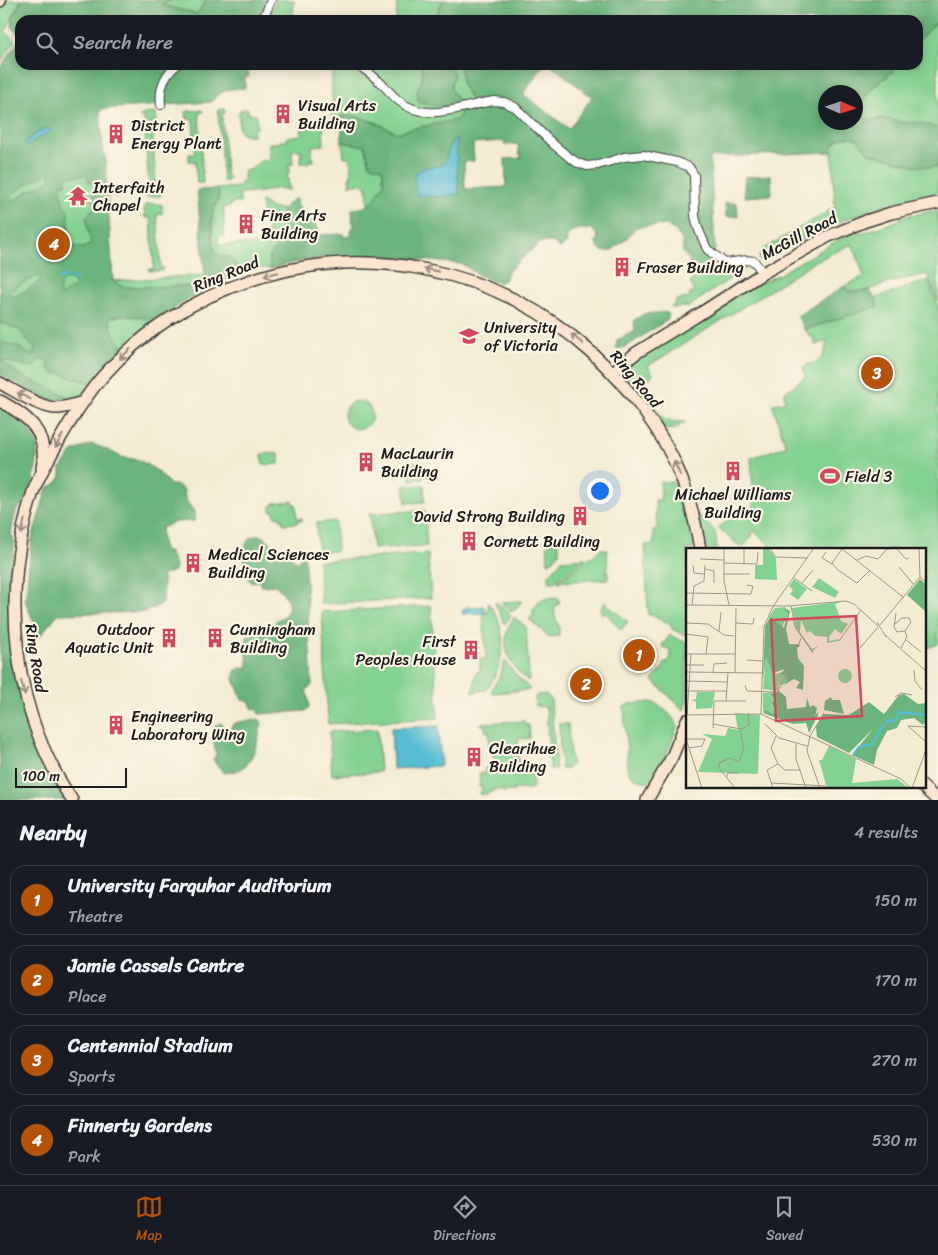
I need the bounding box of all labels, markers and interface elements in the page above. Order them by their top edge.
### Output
search box [15,15,923,70]
text: Search here [73,26,173,59]
icon: search [33,29,61,57]
north arrow [818,85,863,130]
place label: Visual Arts Building [298,91,377,138]
building icon: Visual Arts Building [272,103,294,125]
place label: District Energy Plant [131,111,222,158]
building icon: District Energy Plant [105,123,127,145]
place label: Interfaith Chapel [92,173,165,220]
temple icon: Interfaith Chapel [67,185,89,207]
place label: Fine Arts Building [261,201,327,248]
street label: McGill Road [756,203,844,268]
building icon: Fine Arts Building [235,213,257,235]
pin: 4 [38,225,70,263]
street label: Ring Road [188,247,265,300]
place label: Fraser Building [637,253,744,282]
building icon: Fraser Building [611,256,633,278]
one-way arrow [424,265,440,274]
one-way arrow [263,270,279,279]
place label: University of Victoria [484,313,559,360]
school or university icon: University of Victoria [458,325,480,347]
one-way arrow [570,334,583,345]
street label: Ring Road [603,343,670,416]
one-way arrow [119,348,131,360]
pin: 3 [861,354,893,392]
one-way arrow [17,391,32,400]
one-way arrow [54,433,64,448]
place label: MacLaurin Building [381,439,454,486]
building icon: MacLaurin Building [355,451,377,473]
building icon: Michael Williams Building [722,460,744,482]
one-way arrow [672,461,681,476]
place label: Field 3 [845,462,893,491]
sports icon: Field 3 [819,465,841,487]
your location [587,478,613,504]
place label: Michael Williams Building [675,480,792,527]
place label: David Strong Building [414,502,565,531]
building icon: David Strong Building [569,505,591,527]
one-way arrow [18,519,27,535]
place label: Cornett Building [484,527,600,556]
building icon: Cornett Building [458,530,480,552]
place label: Medical Sciences Building [208,540,330,587]
inset map [686,548,926,788]
building icon: Medical Sciences Building [182,552,204,574]
place label: Outdoor Aquatic Unit [64,615,155,662]
place label: Cunningham Building [230,615,316,662]
street label: Ring Road [16,622,56,696]
building icon: Outdoor Aquatic Unit [158,627,180,649]
building icon: Cunningham Building [204,627,226,649]
place label: First Peoples House [355,627,457,674]
pin: 1 [623,636,655,674]
building icon: First Peoples House [460,639,482,661]
pin: 2 [570,665,602,703]
one-way arrow [19,680,28,696]
place label: Engineering Laboratory Wing [131,702,245,749]
building icon: Engineering Laboratory Wing [105,714,127,736]
place label: Clearihue Building [489,734,556,781]
building icon: Clearihue Building [463,746,485,768]
text: 100 m [22,764,60,789]
scale bar [15,765,128,788]
text: Nearby [20,814,86,852]
text: 4 results [854,818,918,847]
text: University Farquhar Auditorium [68,869,332,902]
text: 1 [34,886,40,915]
text: 150 m [874,886,917,915]
text: Theatre [68,902,123,931]
text: Jamie Cassels Centre [68,949,244,982]
text: 2 [32,966,42,995]
text: 170 m [874,966,917,995]
text: Place [68,982,107,1011]
text: Centennial Stadium [68,1029,233,1062]
text: 3 [33,1046,41,1075]
text: 270 m [872,1046,917,1075]
text: Sports [68,1062,115,1091]
text: Finnerty Gardens [68,1109,212,1142]
text: 4 [32,1126,42,1155]
text: 530 m [872,1126,917,1155]
text: Park [68,1142,101,1171]
tab: Map [135,1193,163,1248]
tab: Directions [433,1193,496,1248]
tab: Saved [766,1193,803,1248]

